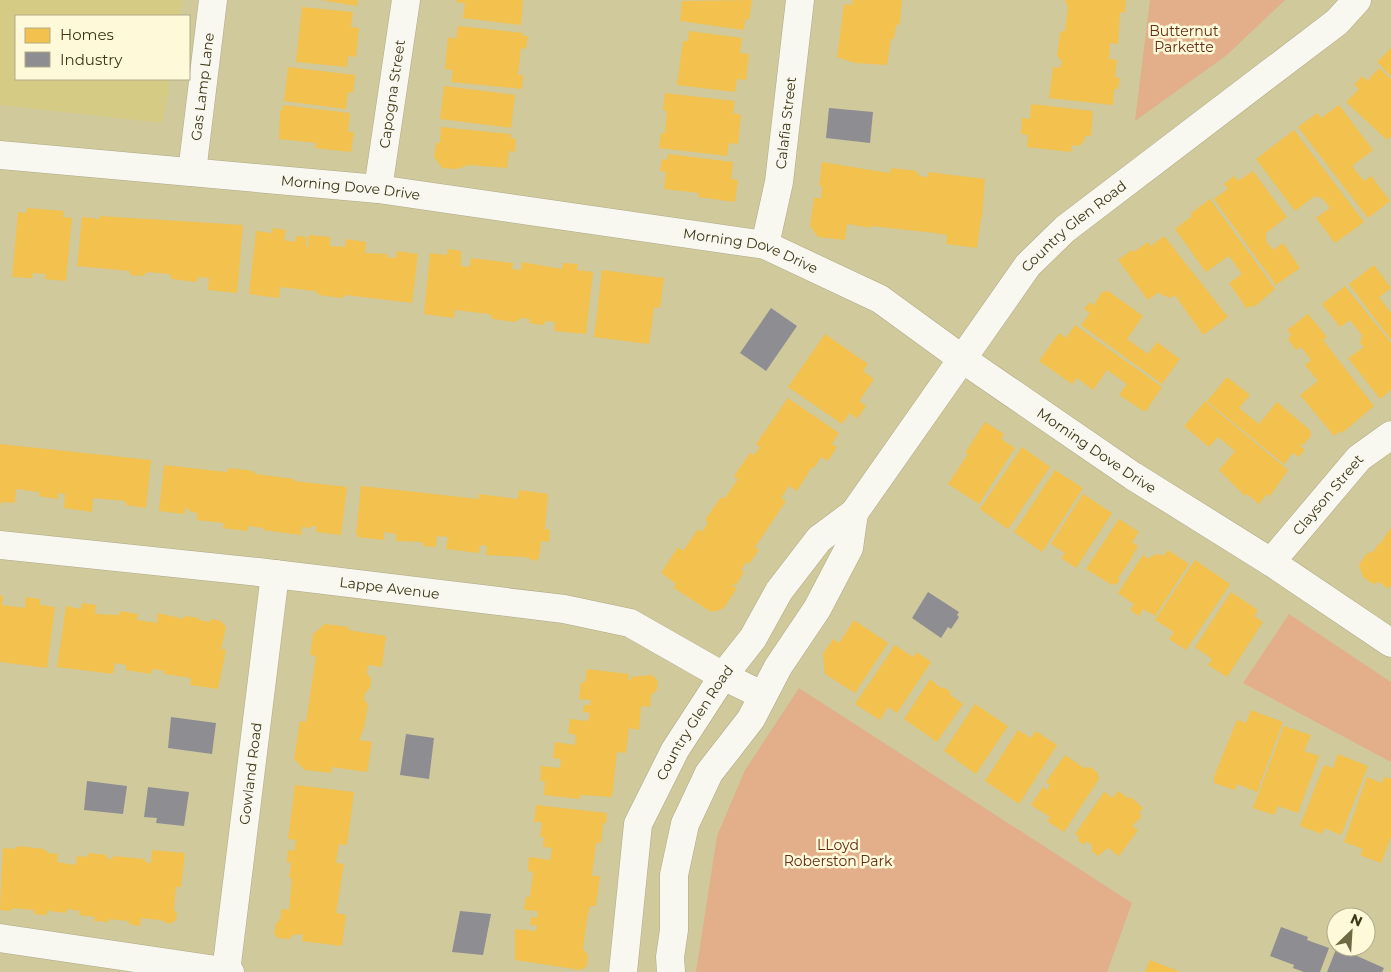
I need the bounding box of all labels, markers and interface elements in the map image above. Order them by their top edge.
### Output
legend [15,15,190,80]
park label: Butternut Parkette [1149,22,1219,56]
text: Homes [60,25,114,44]
street label: Gas Lamp Lane [187,32,218,142]
street label: Capogna Street [375,38,409,150]
text: Industry [60,50,123,69]
street label: Calafia Street [772,75,800,170]
street label: Morning Dove Drive [280,171,421,204]
street label: Country Glen Road [1017,177,1130,275]
street label: Morning Dove Drive [682,224,821,278]
street label: Morning Dove Drive [1034,404,1160,497]
street label: Clayson Street [1289,450,1367,539]
street label: Lappe Avenue [339,573,441,603]
street label: Country Glen Road [652,661,737,783]
street label: Gowland Road [235,721,266,826]
park label: LLoyd Roberston Park [784,836,893,870]
north arrow [1326,907,1376,957]
text: N [1348,910,1365,931]

